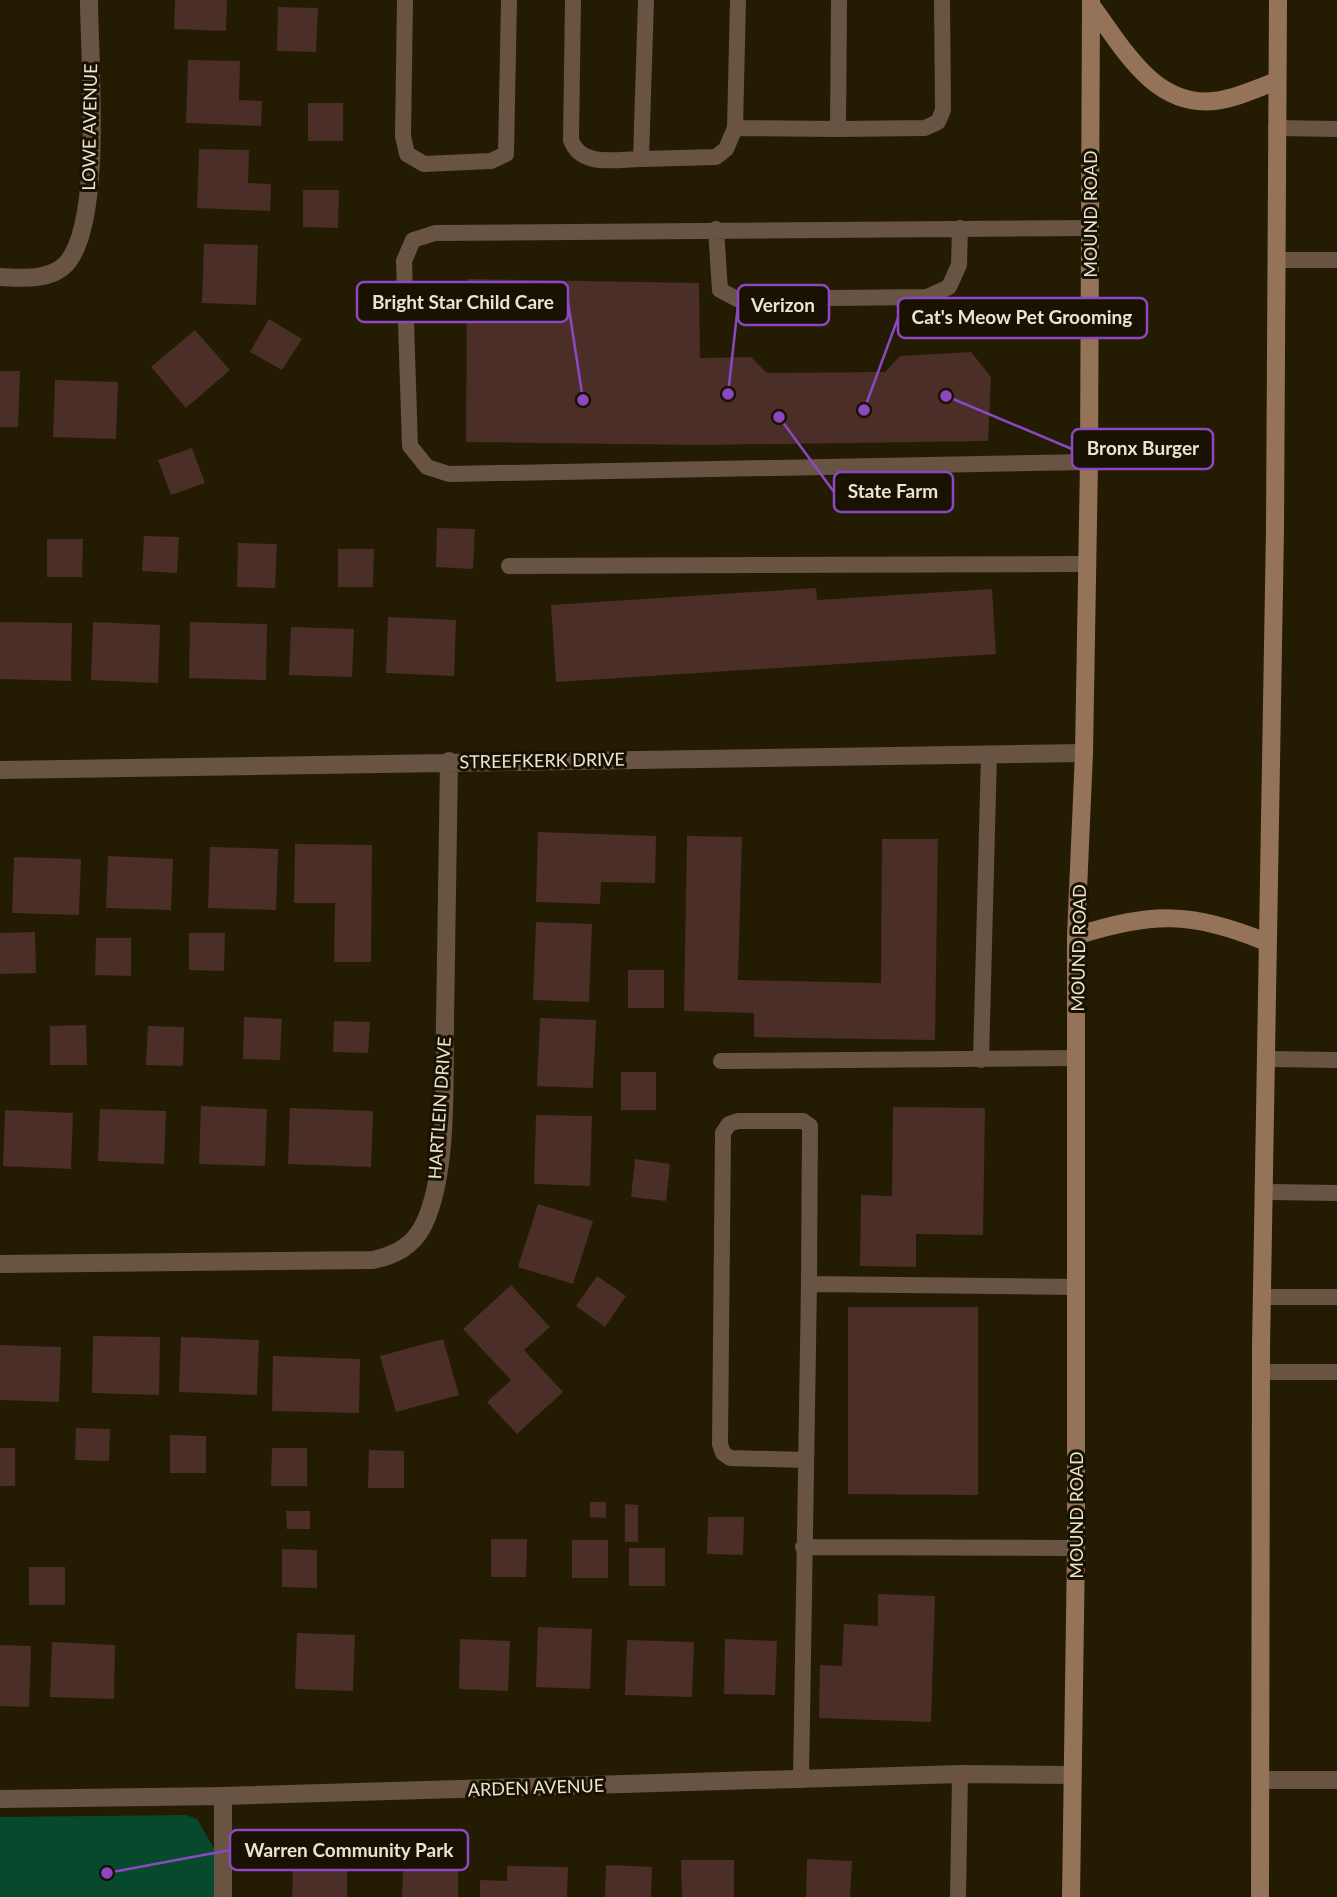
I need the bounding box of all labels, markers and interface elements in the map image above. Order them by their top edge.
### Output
street label: LOWE AVENUE [77,63,101,191]
street label: MOUND ROAD [1079,150,1101,278]
callout: Bright Star Child Care [357,282,568,322]
callout: Verizon [738,285,829,325]
text: Bright Star Child Care [372,290,554,313]
text: Verizon [750,293,815,316]
callout: Cat's Meow Pet Grooming [898,298,1147,338]
text: Cat's Meow Pet Grooming [912,305,1132,328]
callout: Bronx Burger [1072,429,1213,469]
text: Bronx Burger [1087,436,1200,459]
callout: State Farm [834,472,953,512]
text: State Farm [848,479,938,502]
street label: STREEFKERK DRIVE [459,748,625,772]
street label: MOUND ROAD [1066,884,1090,1012]
street label: HARTLEIN DRIVE [423,1036,455,1180]
street label: MOUND ROAD [1065,1451,1087,1579]
street label: ARDEN AVENUE [467,1774,605,1800]
callout: Warren Community Park [230,1830,468,1870]
text: Warren Community Park [245,1838,454,1861]

